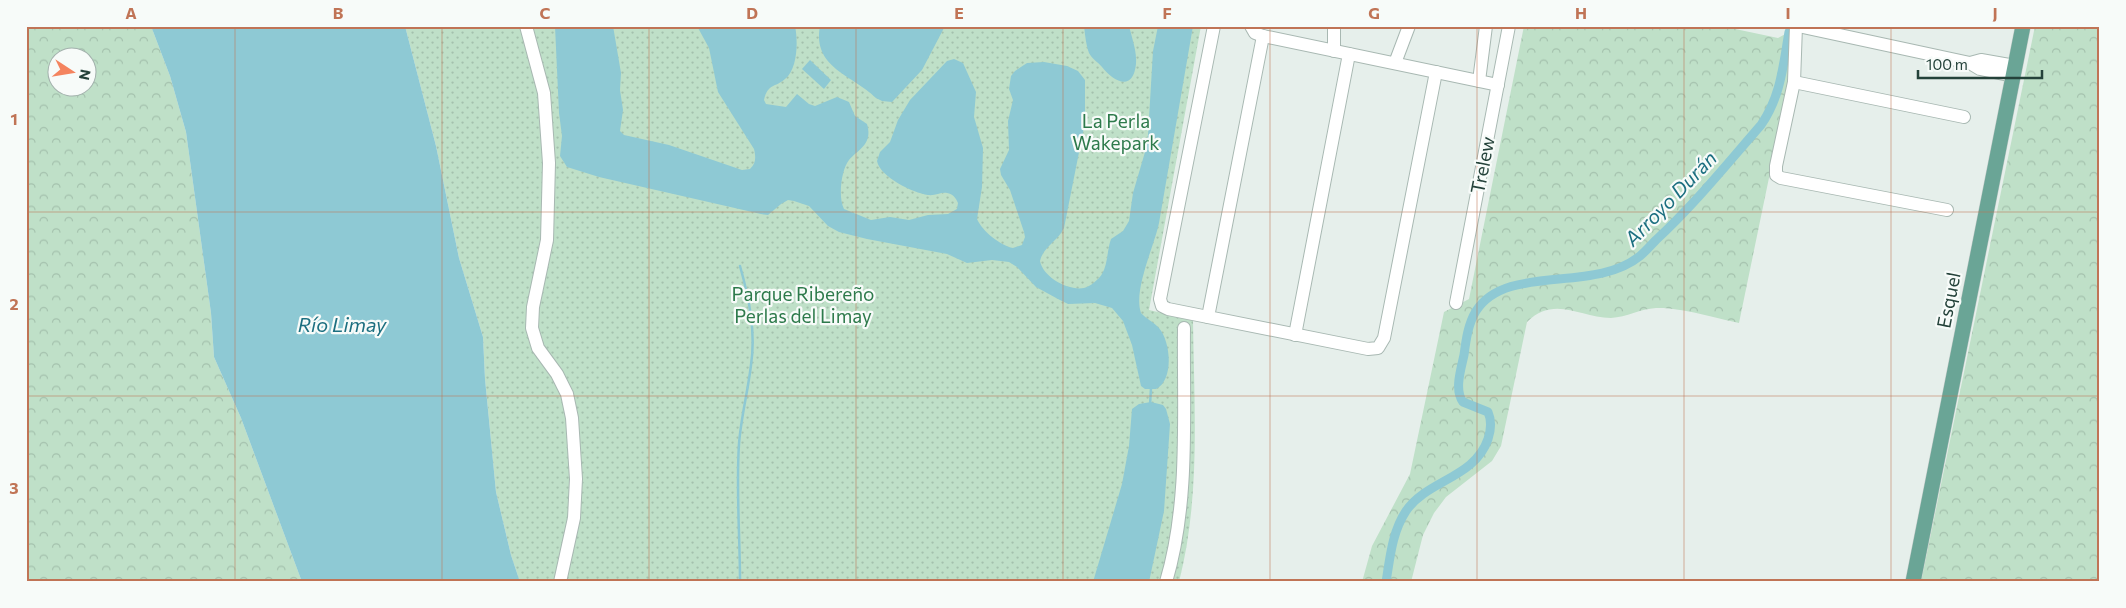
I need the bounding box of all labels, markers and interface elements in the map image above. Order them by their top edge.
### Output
text: A [125,3,137,22]
text: B [333,3,344,22]
text: C [540,3,551,22]
text: D [746,3,758,22]
text: E [954,3,964,22]
text: F [1162,3,1172,22]
text: G [1368,3,1380,22]
text: H [1575,3,1587,22]
text: I [1785,3,1791,22]
text: J [1992,3,1998,22]
north arrow [48,48,98,98]
scale bar [1918,48,2042,80]
text: 100 m [1926,55,1968,73]
text: N [76,68,95,82]
text: 1 [10,109,18,128]
park label: La Perla Wakepark [1072,109,1160,154]
street label: Trelew [1465,134,1499,196]
water label: Arroyo Durán [1618,146,1721,251]
street label: Esquel [1931,270,1965,330]
park label: Parque Ribereño Perlas del Limay [732,282,874,327]
text: 2 [9,294,19,313]
water label: Río Limay [298,312,387,336]
text: 3 [9,478,19,497]

